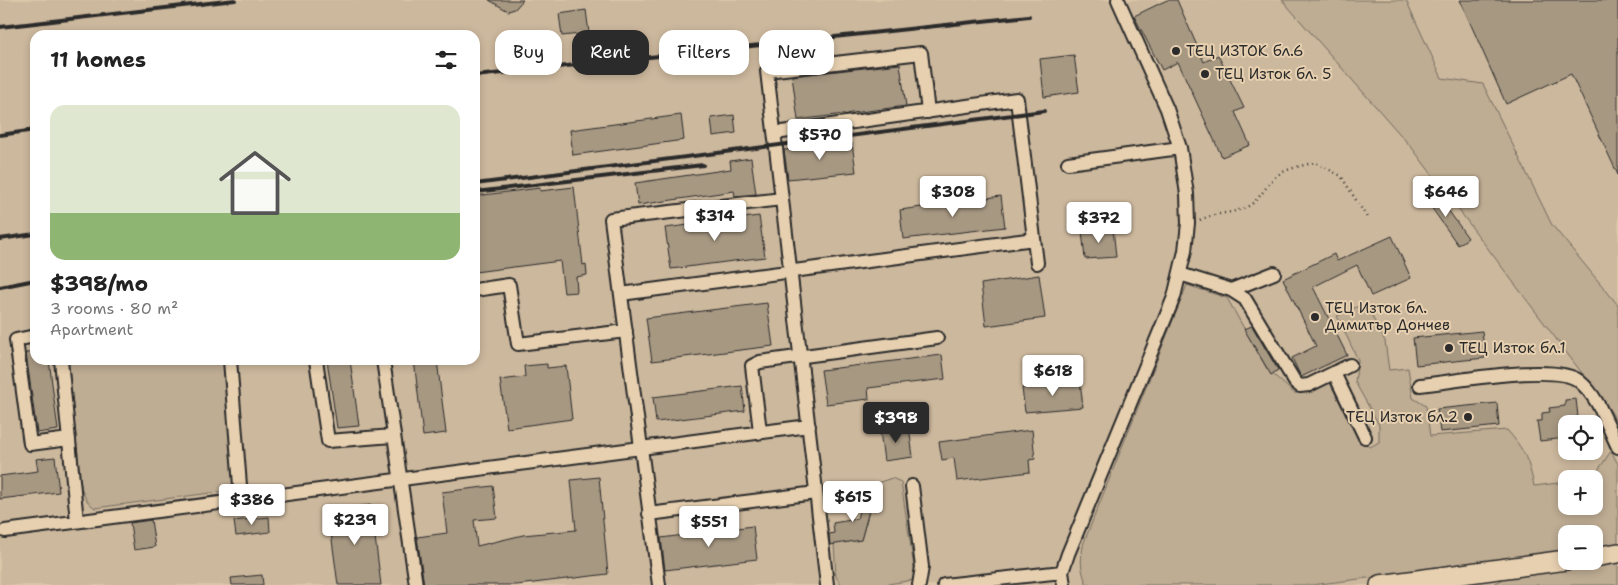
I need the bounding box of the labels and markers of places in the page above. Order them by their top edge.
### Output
place label: ТЕЦ ИЗТОК бл.6 [1186,41,1304,61]
marker: ТЕЦ ИЗТОК бл.6 [1170,45,1182,57]
place label: ТЕЦ Изток бл. 5 [1215,64,1331,84]
marker: ТЕЦ Изток бл. 5 [1199,68,1211,80]
pin: $570 [790,119,850,161]
pin: $308 [923,176,983,218]
pin: $646 [1416,176,1476,218]
pin: $314 [685,200,745,242]
pin: $372 [1069,202,1129,244]
place label: ТЕЦ Изток бл. Димитър Дончев [1325,298,1450,335]
marker: ТЕЦ Изток бл. Димитър Дончев [1309,311,1321,323]
place label: ТЕЦ Изток бл.1 [1459,338,1566,358]
marker: ТЕЦ Изток бл.1 [1443,342,1455,354]
pin: $618 [1023,354,1083,397]
pin: $398 [866,402,926,444]
place label: ТЕЦ Изток бл.2 [1346,407,1458,427]
marker: ТЕЦ Изток бл.2 [1462,411,1474,423]
pin: $615 [823,480,883,523]
pin: $386 [222,484,282,526]
pin: $239 [325,504,385,546]
pin: $551 [679,506,739,548]

